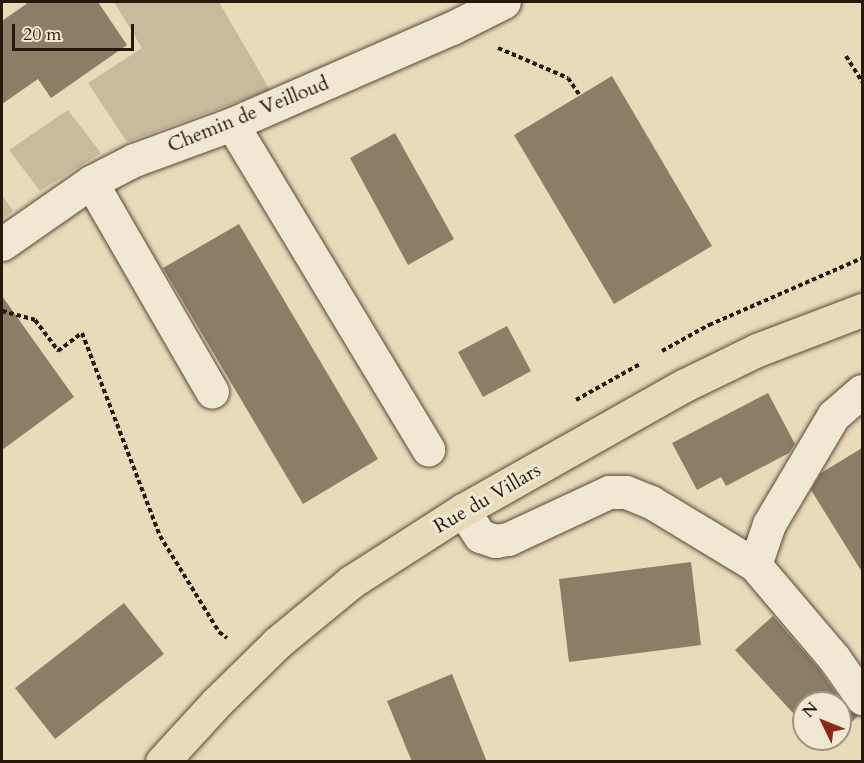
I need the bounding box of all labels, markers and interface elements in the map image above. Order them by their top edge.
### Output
scale bar [15,12,136,50]
text: 20 m [23,22,62,47]
street label: Chemin de Veilloud [164,71,332,157]
street label: Rue du Villars [429,458,545,538]
north arrow [792,691,852,751]
text: N [798,698,823,723]

